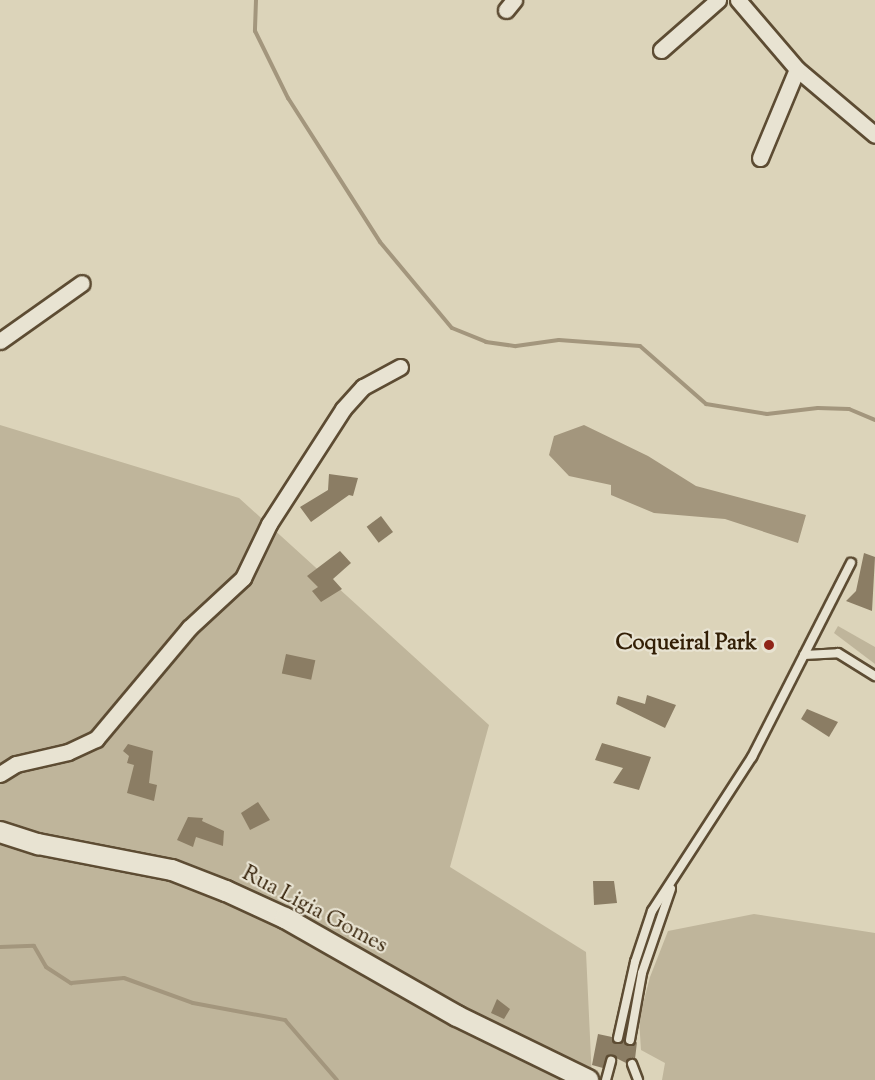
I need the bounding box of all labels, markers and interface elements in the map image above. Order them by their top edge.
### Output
place label: Coqueiral Park [615,632,757,658]
marker: Coqueiral Park [762,638,776,652]
street label: Rua Ligia Gomes [237,862,391,960]

